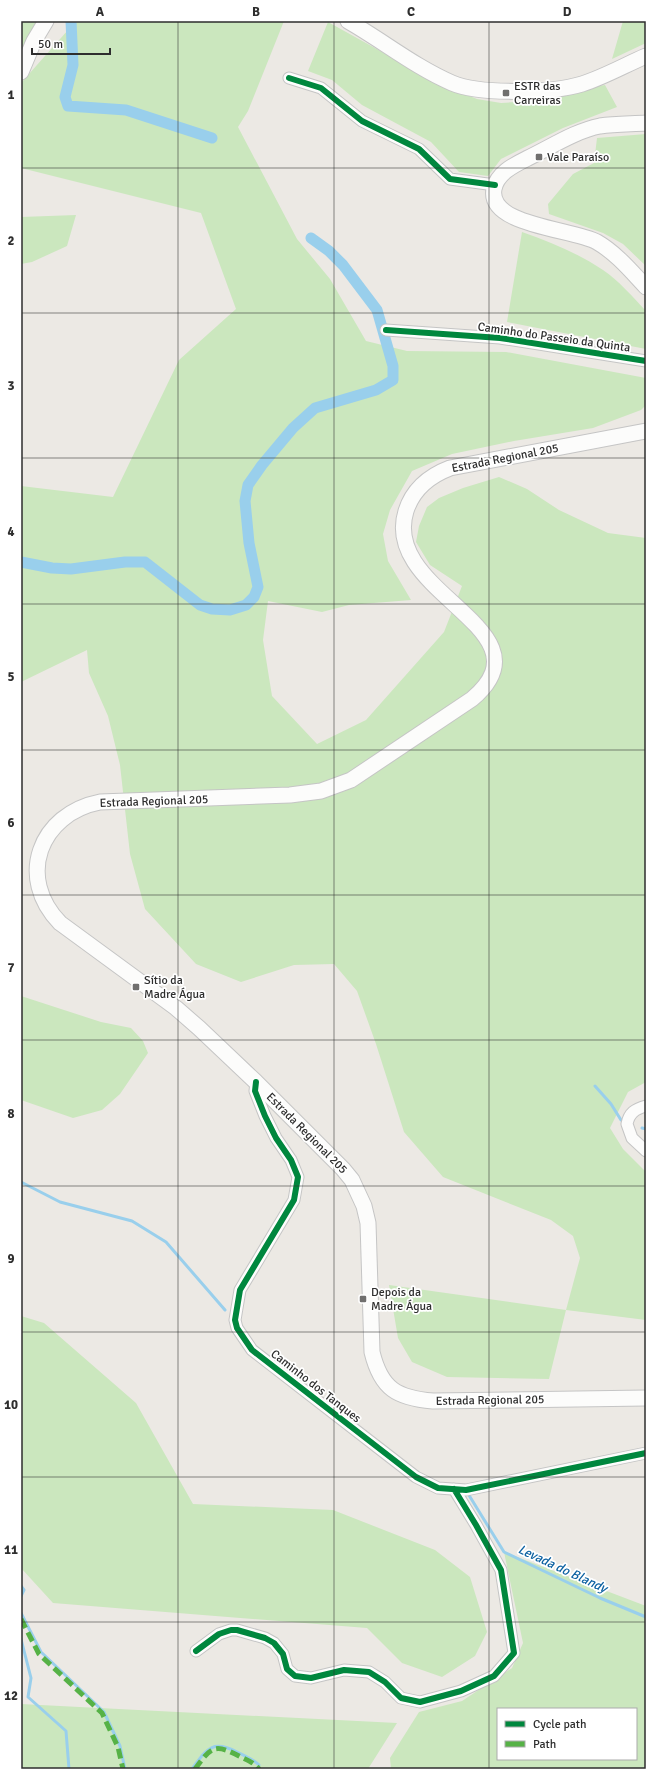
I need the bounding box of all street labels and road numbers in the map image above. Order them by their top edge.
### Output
street label: Caminho do Passeio da Quinta [477,319,631,356]
street label: Estrada Regional 205 [450,441,560,476]
street label: Estrada Regional 205 [99,792,209,811]
street label: Estrada Regional 205 [263,1090,350,1177]
street label: Caminho dos Tanques [268,1347,364,1426]
street label: Estrada Regional 205 [436,1392,545,1409]

